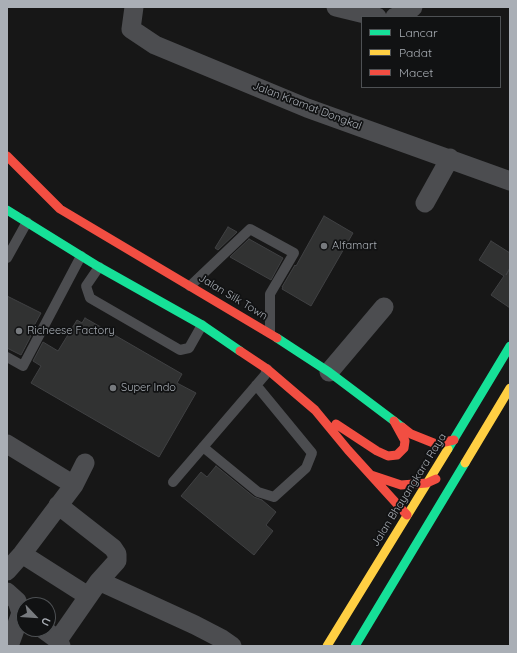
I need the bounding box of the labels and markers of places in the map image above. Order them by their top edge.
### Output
place label: Alfamart [332,239,377,253]
marker: Alfamart [319,241,329,251]
place label: Richeese Factory [27,324,115,338]
marker: Richeese Factory [14,326,24,336]
place label: Super Indo [121,381,176,395]
marker: Super Indo [108,383,118,393]

